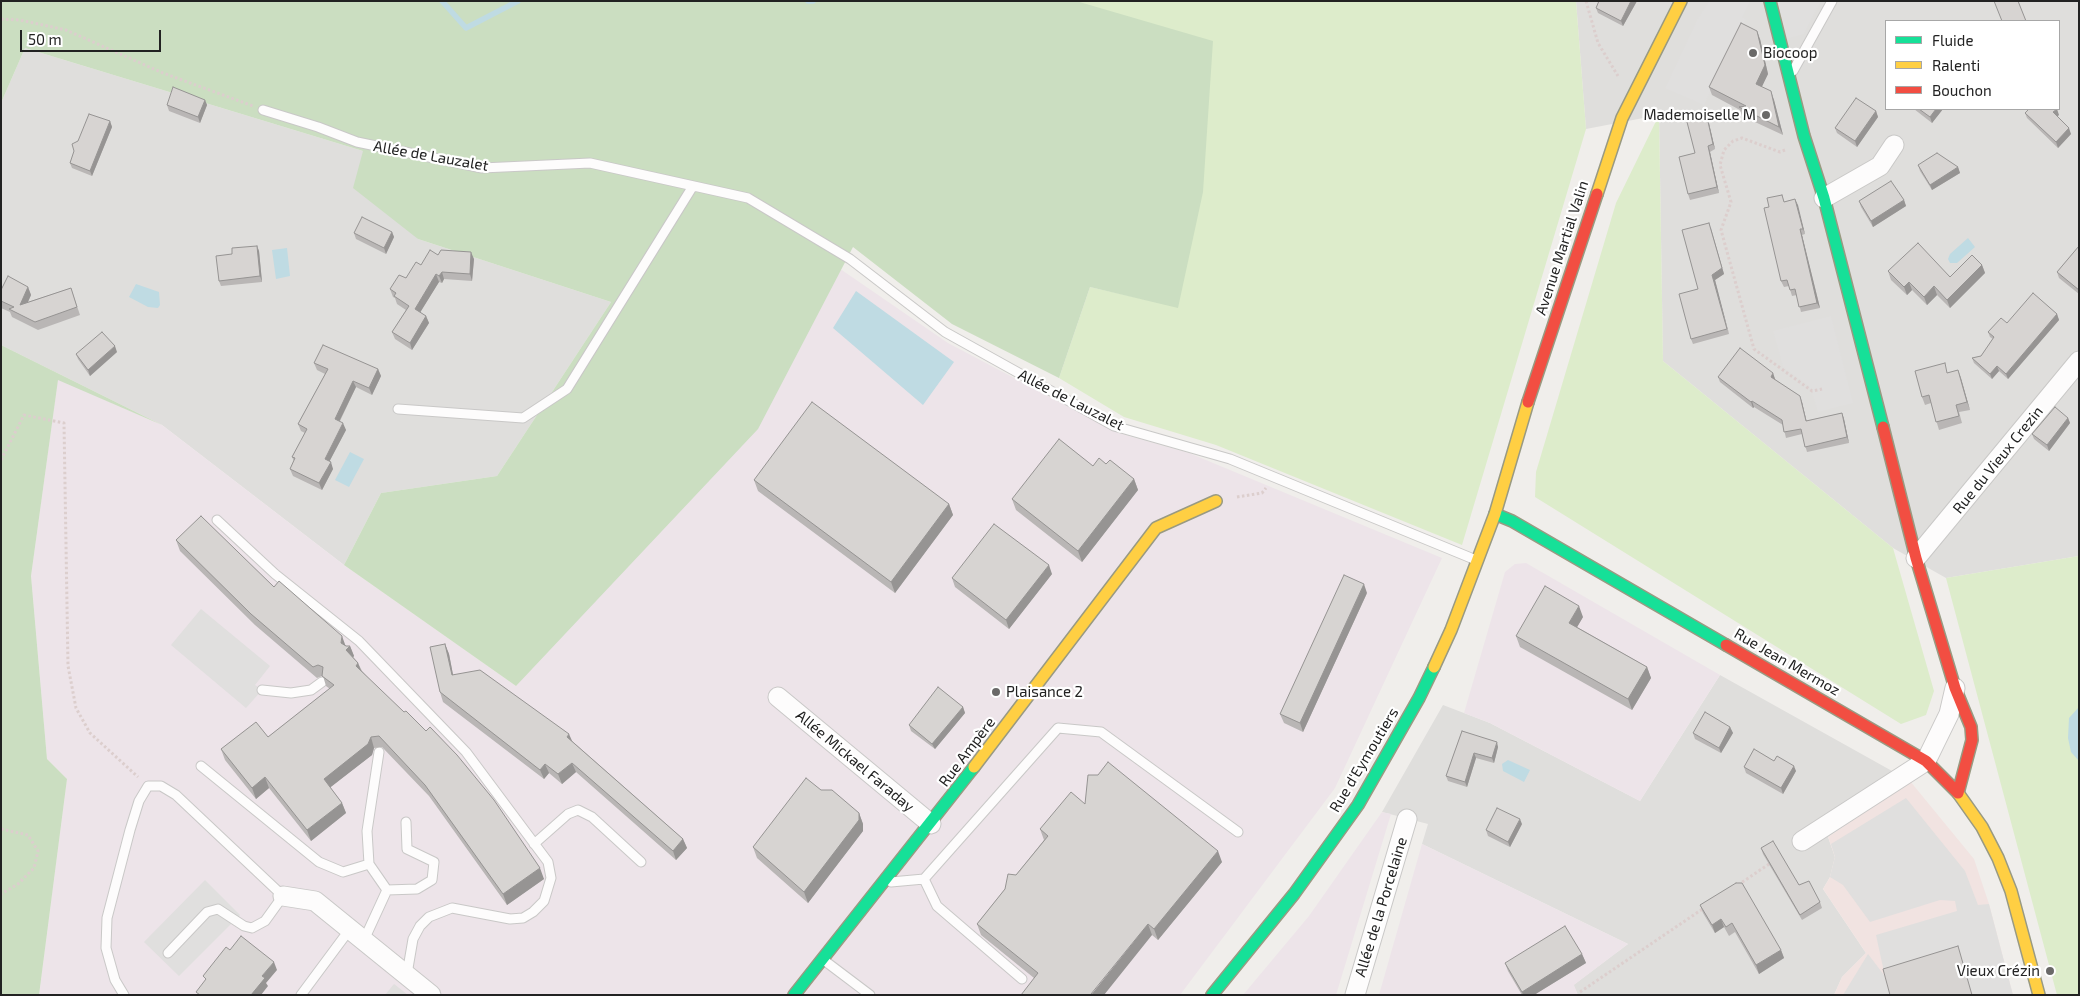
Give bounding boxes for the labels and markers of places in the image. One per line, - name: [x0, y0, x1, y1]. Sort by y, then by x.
- place label: Biocoop: [1763, 44, 1817, 62]
- marker: Biocoop: [1747, 47, 1759, 59]
- place label: Mademoiselle M: [1643, 106, 1756, 124]
- marker: Mademoiselle M: [1760, 109, 1772, 121]
- place label: Plaisance 2: [1006, 683, 1083, 701]
- marker: Plaisance 2: [990, 686, 1002, 698]
- place label: Vieux Crézin: [1957, 962, 2040, 980]
- marker: Vieux Crézin: [2044, 965, 2056, 977]

